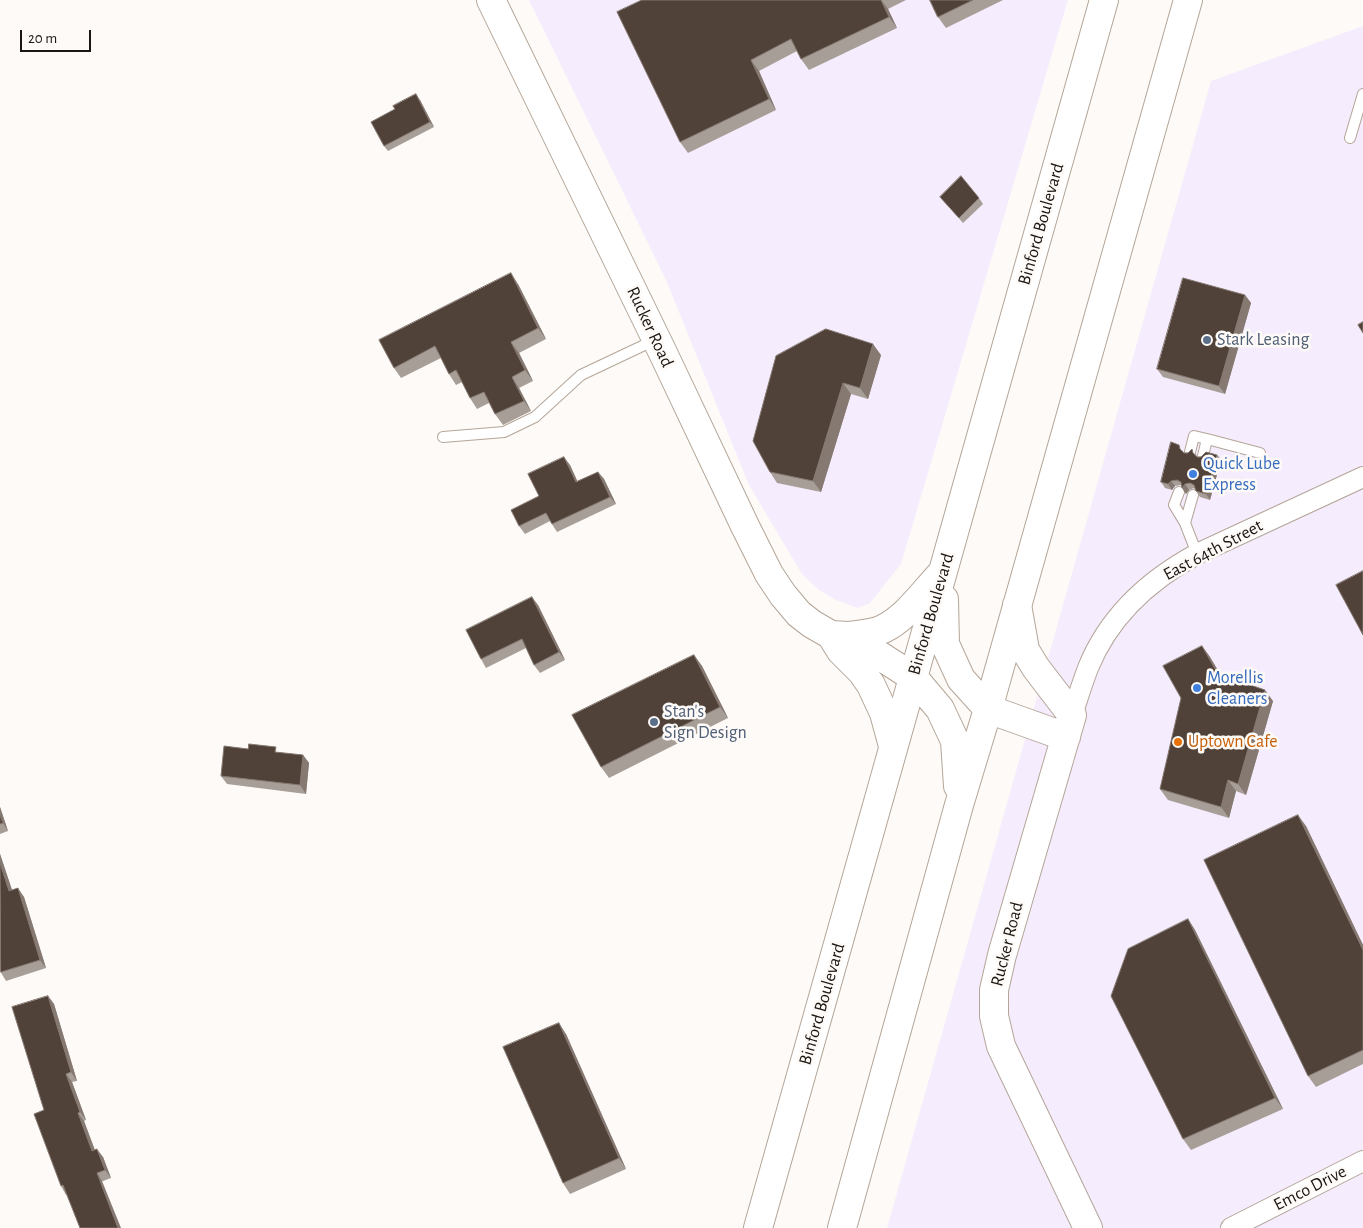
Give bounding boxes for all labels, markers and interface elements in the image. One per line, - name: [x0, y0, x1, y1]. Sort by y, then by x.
- scale bar: [22, 20, 94, 52]
- text: 20 m: [28, 31, 57, 46]
- street label: Binford Boulevard: [1013, 161, 1069, 287]
- street label: Rucker Road: [622, 283, 678, 371]
- place label: Stark Leasing: [1217, 329, 1309, 351]
- marker: Stark Leasing: [1201, 334, 1213, 346]
- place label: Quick Lube Express: [1203, 453, 1280, 496]
- marker: Quick Lube Express: [1187, 468, 1199, 480]
- street label: East 64th Street: [1160, 515, 1266, 585]
- street label: Binford Boulevard: [903, 551, 959, 677]
- place label: Morellis Cleaners: [1207, 667, 1267, 710]
- marker: Morellis Cleaners: [1191, 682, 1203, 694]
- place label: Stan's Sign Design: [664, 701, 747, 744]
- marker: Stan's Sign Design: [648, 716, 660, 728]
- place label: Uptown Cafe: [1188, 731, 1277, 753]
- marker: Uptown Cafe: [1172, 736, 1184, 748]
- street label: Rucker Road: [986, 899, 1028, 989]
- street label: Binford Boulevard: [794, 941, 850, 1067]
- street label: Emco Drive: [1270, 1160, 1350, 1216]

